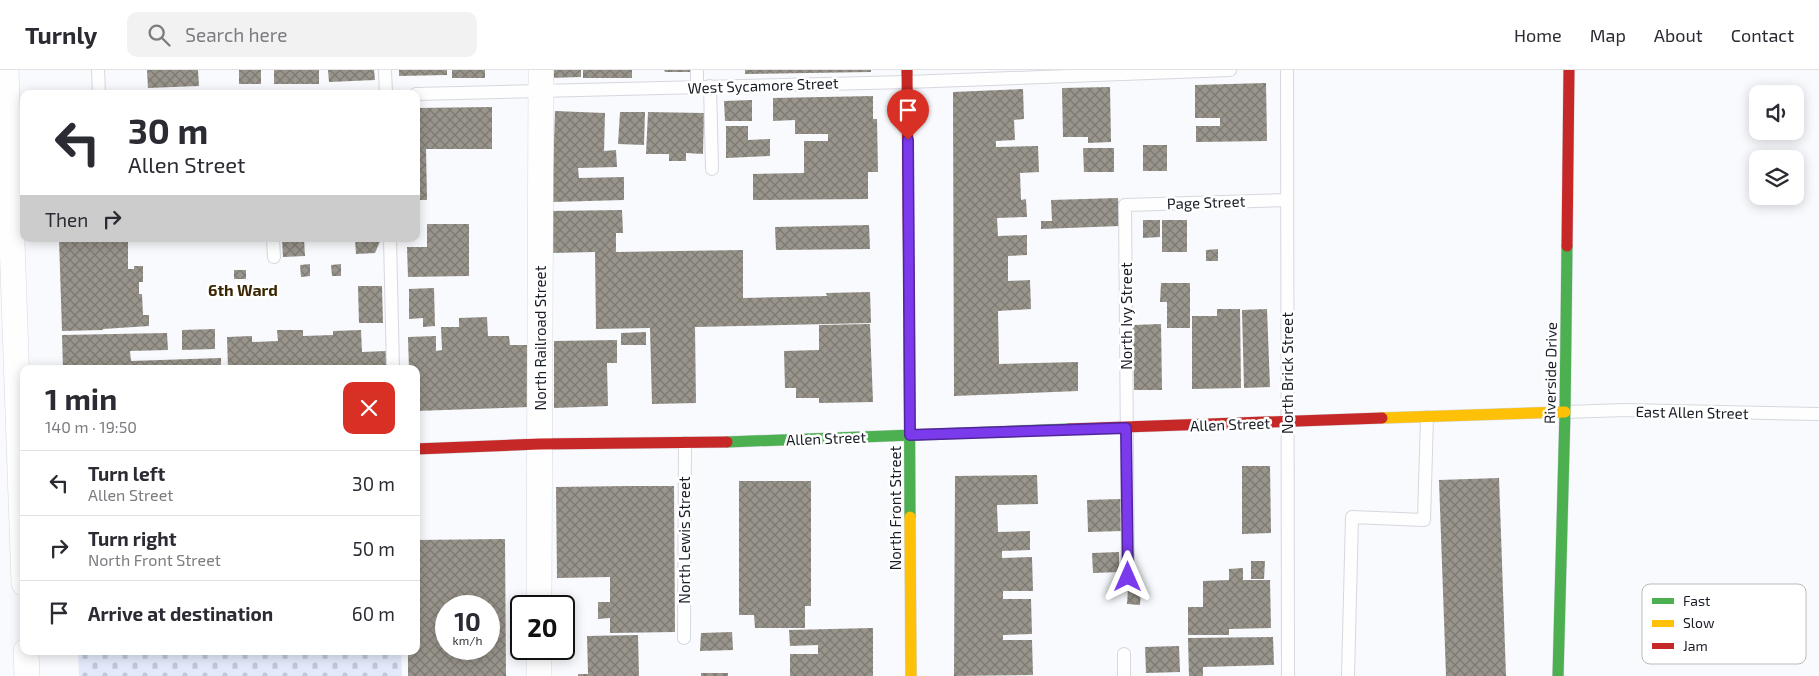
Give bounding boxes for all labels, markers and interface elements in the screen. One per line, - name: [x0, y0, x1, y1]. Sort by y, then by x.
- search box: [127, 12, 477, 57]
- text: Turnly: [25, 20, 97, 49]
- icon: search: [145, 21, 173, 49]
- text: Search here: [185, 23, 287, 46]
- text: Home: [1514, 24, 1562, 46]
- text: Map: [1590, 24, 1626, 46]
- text: About: [1654, 24, 1703, 46]
- text: Contact: [1731, 24, 1794, 46]
- street label: West Sycamore Street: [687, 73, 839, 97]
- map controls: [1749, 85, 1804, 205]
- button: sound: [1749, 85, 1804, 140]
- pin: [887, 89, 929, 140]
- icon: arrive: [894, 96, 922, 124]
- text: 30 m: [128, 109, 208, 151]
- icon: left: [45, 110, 110, 175]
- button: layers: [1749, 150, 1804, 205]
- text: Allen Street: [128, 151, 245, 177]
- street label: Page Street: [1166, 192, 1246, 212]
- icon: right: [98, 205, 126, 233]
- text: Then: [45, 208, 88, 231]
- street label: North Ivy Street: [1117, 262, 1135, 370]
- street label: North Railroad Street: [531, 265, 549, 410]
- district label: 6th Ward: [208, 280, 278, 299]
- street label: North Brick Street: [1278, 312, 1296, 434]
- street label: Riverside Drive: [1540, 322, 1560, 424]
- text: 1 min: [45, 380, 117, 416]
- button: close: [343, 382, 395, 434]
- street label: East Allen Street: [1635, 402, 1749, 422]
- street label: Allen Street: [1190, 414, 1271, 434]
- text: 140 m · 19:50: [45, 417, 137, 436]
- street label: Allen Street: [786, 428, 867, 448]
- street label: North Front Street: [886, 445, 904, 570]
- text: Turn left: [88, 462, 165, 485]
- icon: left: [45, 469, 73, 497]
- text: 30 m: [352, 472, 395, 495]
- street label: North Lewis Street: [675, 476, 693, 604]
- text: Allen Street: [88, 485, 173, 504]
- text: Turn right: [88, 527, 176, 550]
- icon: right: [45, 534, 73, 562]
- text: 50 m: [352, 537, 395, 560]
- text: North Front Street: [88, 550, 221, 569]
- position arrow: [1101, 550, 1153, 602]
- legend: [1642, 584, 1806, 664]
- text: Fast: [1683, 592, 1710, 609]
- speed limit sign: 20: [510, 595, 575, 660]
- icon: arrive: [45, 599, 73, 627]
- text: Arrive at destination: [88, 602, 273, 625]
- text: 60 m: [352, 602, 395, 625]
- text: 10: [454, 606, 481, 636]
- text: Slow: [1683, 614, 1715, 631]
- text: km/h: [453, 633, 482, 647]
- text: Jam: [1683, 637, 1708, 654]

